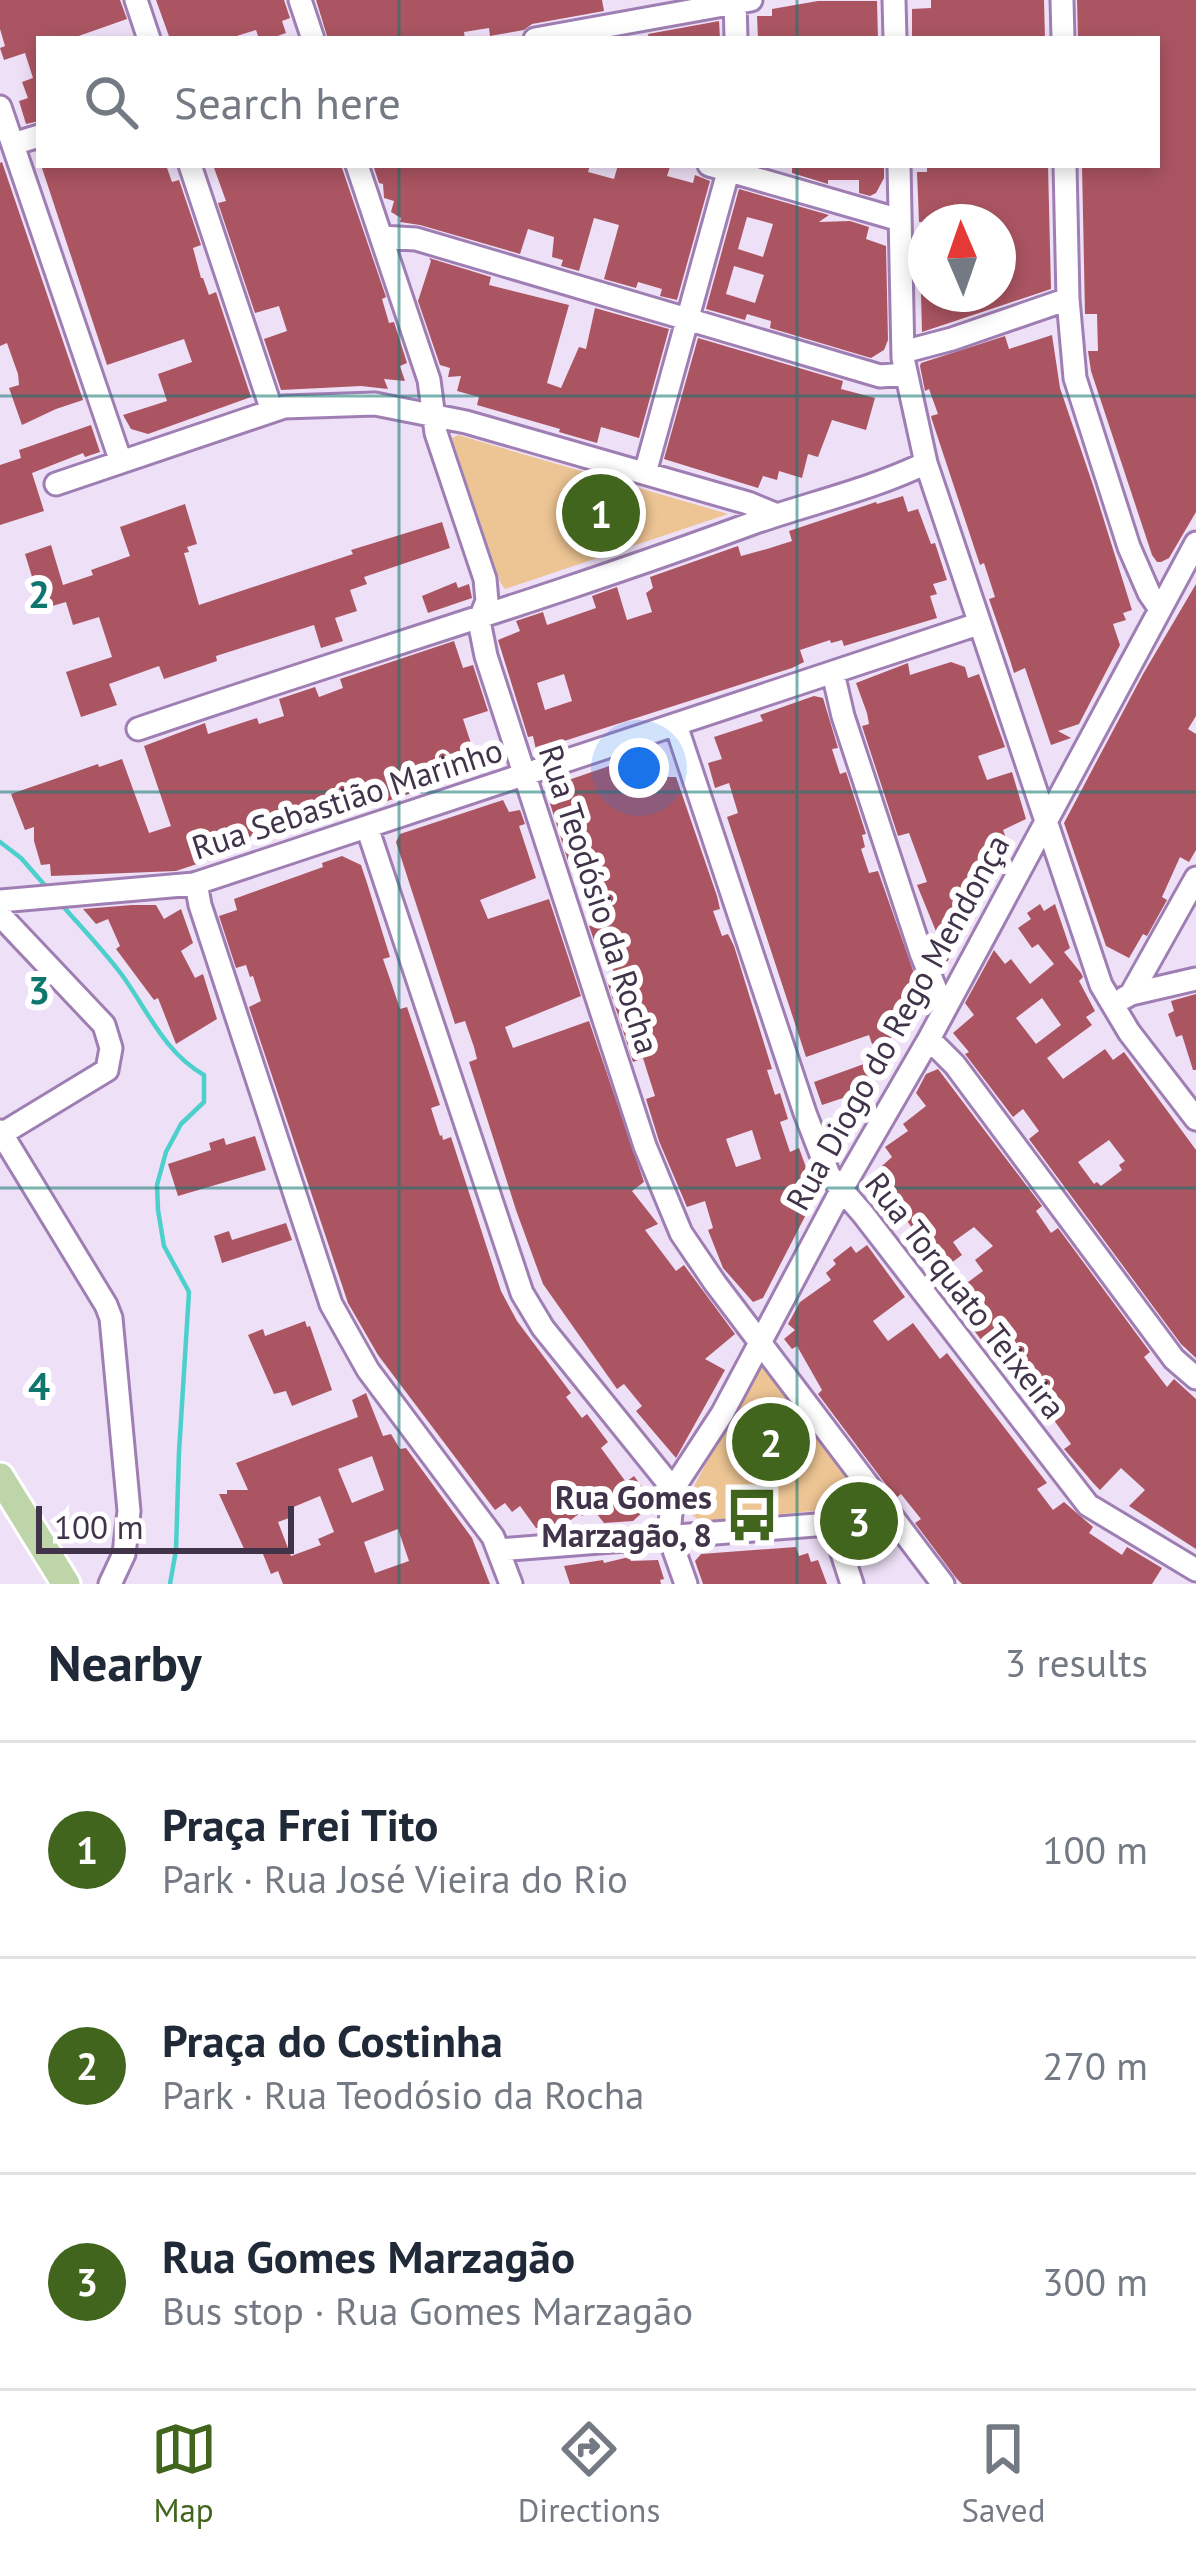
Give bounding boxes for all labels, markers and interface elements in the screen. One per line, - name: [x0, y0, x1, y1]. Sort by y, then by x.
- search box: [36, 36, 1160, 168]
- icon: search: [78, 69, 144, 135]
- text: Search here: [174, 73, 401, 131]
- north arrow: [908, 204, 1016, 312]
- pin: 1: [562, 468, 640, 558]
- text: 2: [28, 568, 50, 619]
- street label: Rua Sebastião Marinho: [186, 728, 508, 868]
- your location: [609, 738, 669, 798]
- street label: Rua Teodósio da Rocha: [530, 739, 670, 1059]
- street label: Rua Diogo do Rego Mendonça: [776, 827, 1018, 1217]
- text: 3: [28, 964, 50, 1015]
- street label: Rua Torquato Teixeira: [856, 1163, 1076, 1427]
- text: 4: [28, 1360, 50, 1411]
- pin: 2: [732, 1397, 810, 1487]
- place label: Rua Gomes Marzagão, 8: [542, 1475, 712, 1556]
- pin: 3: [820, 1476, 898, 1566]
- bus stop icon: Rua Gomes Marzagão, 8: [723, 1486, 781, 1544]
- scale bar: [36, 1500, 294, 1553]
- text: 100 m: [54, 1505, 144, 1548]
- text: Nearby: [48, 1629, 202, 1695]
- text: 3 results: [1005, 1637, 1148, 1688]
- text: Praça Frei Tito: [162, 1795, 438, 1853]
- text: 1: [76, 1824, 98, 1875]
- text: 100 m: [1042, 1824, 1148, 1875]
- text: Park · Rua José Vieira do Rio: [162, 1853, 628, 1904]
- text: Praça do Costinha: [162, 2011, 503, 2069]
- text: 2: [76, 2040, 98, 2091]
- text: 270 m: [1042, 2040, 1148, 2091]
- text: Park · Rua Teodósio da Rocha: [162, 2069, 644, 2120]
- text: Rua Gomes Marzagão: [162, 2227, 575, 2285]
- text: 3: [76, 2256, 98, 2307]
- text: 300 m: [1042, 2256, 1148, 2307]
- text: Bus stop · Rua Gomes Marzagão: [162, 2285, 693, 2336]
- tab: Map: [151, 2416, 217, 2531]
- tab: Directions: [518, 2416, 660, 2531]
- tab: Saved: [961, 2416, 1045, 2531]

